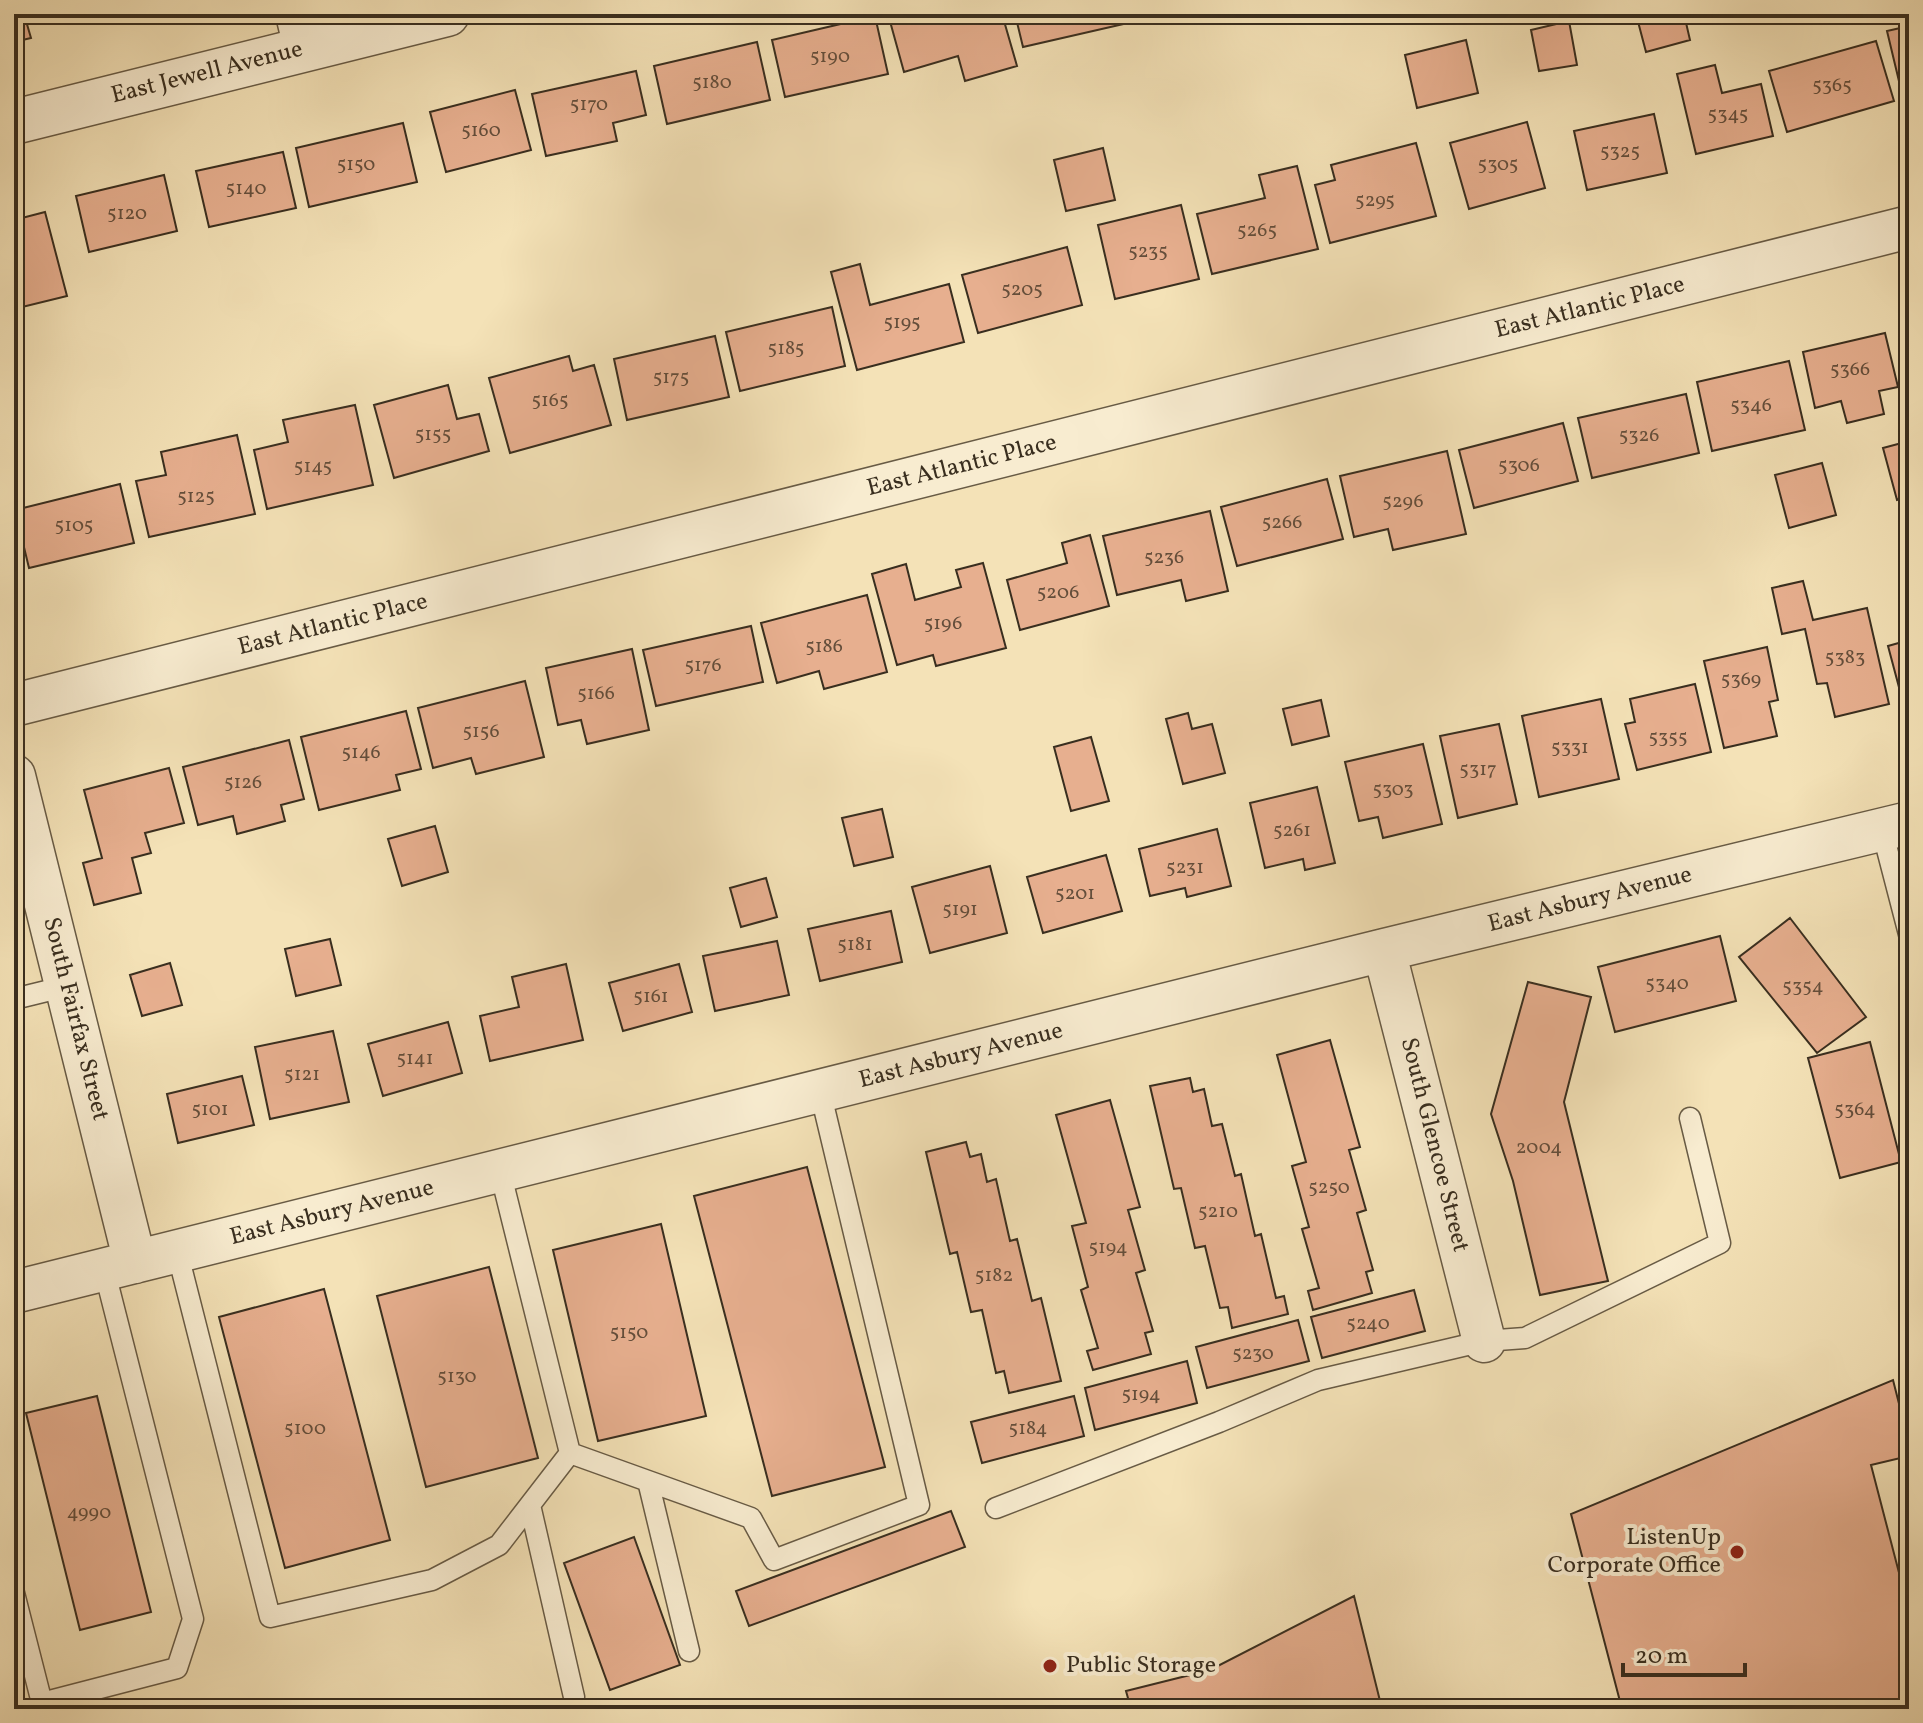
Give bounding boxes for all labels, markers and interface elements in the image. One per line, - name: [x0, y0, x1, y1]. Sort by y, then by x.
- street label: East Jewell Avenue: [108, 33, 306, 113]
- house number: 5190: [810, 43, 850, 71]
- house number: 5180: [692, 69, 732, 97]
- house number: 5365: [1812, 72, 1852, 100]
- house number: 5170: [570, 91, 608, 119]
- house number: 5345: [1708, 101, 1748, 129]
- house number: 5160: [461, 117, 501, 145]
- house number: 5325: [1600, 138, 1640, 166]
- house number: 5150: [337, 151, 375, 179]
- house number: 5305: [1478, 151, 1518, 179]
- house number: 5140: [226, 175, 266, 203]
- house number: 5295: [1355, 187, 1395, 215]
- house number: 5120: [107, 200, 147, 228]
- house number: 5265: [1237, 217, 1277, 245]
- house number: 5235: [1128, 238, 1168, 266]
- street label: East Atlantic Place: [1491, 268, 1689, 348]
- house number: 5205: [1001, 276, 1043, 304]
- house number: 5195: [883, 309, 921, 337]
- house number: 5185: [768, 335, 804, 363]
- house number: 5366: [1830, 356, 1870, 384]
- house number: 5175: [653, 364, 689, 392]
- house number: 5165: [531, 387, 569, 415]
- house number: 5346: [1730, 392, 1772, 420]
- house number: 5155: [415, 421, 451, 449]
- house number: 5326: [1619, 422, 1659, 450]
- street label: East Atlantic Place: [863, 426, 1061, 506]
- house number: 5306: [1498, 452, 1540, 480]
- house number: 5145: [294, 453, 332, 481]
- house number: 5125: [177, 483, 215, 511]
- house number: 5296: [1382, 488, 1424, 516]
- house number: 5266: [1262, 509, 1302, 537]
- house number: 5105: [55, 512, 93, 540]
- house number: 5236: [1144, 544, 1184, 572]
- house number: 5206: [1037, 579, 1079, 607]
- street label: East Atlantic Place: [234, 585, 432, 665]
- house number: 5196: [924, 610, 962, 638]
- house number: 5186: [805, 633, 843, 661]
- house number: 5383: [1825, 644, 1865, 672]
- house number: 5176: [684, 652, 722, 680]
- house number: 5369: [1721, 666, 1761, 694]
- house number: 5166: [577, 680, 615, 708]
- house number: 5156: [462, 718, 500, 746]
- house number: 5355: [1648, 724, 1688, 752]
- house number: 5331: [1551, 734, 1589, 762]
- house number: 5146: [341, 739, 381, 767]
- house number: 5317: [1459, 756, 1497, 784]
- house number: 5126: [224, 769, 262, 797]
- house number: 5303: [1372, 776, 1414, 804]
- house number: 5261: [1273, 817, 1311, 845]
- house number: 5231: [1166, 854, 1204, 882]
- street label: East Asbury Avenue: [1484, 858, 1696, 942]
- house number: 5201: [1055, 880, 1095, 908]
- house number: 5191: [942, 896, 978, 924]
- street label: South Fairfax Street: [33, 914, 117, 1124]
- house number: 5181: [837, 931, 873, 959]
- house number: 5340: [1645, 970, 1689, 998]
- house number: 5354: [1782, 973, 1824, 1001]
- house number: 5161: [633, 983, 669, 1011]
- street label: East Asbury Avenue: [855, 1014, 1067, 1098]
- street label: South Glencoe Street: [1391, 1034, 1477, 1256]
- house number: 5141: [396, 1045, 434, 1073]
- house number: 5121: [284, 1061, 320, 1089]
- house number: 5101: [191, 1096, 229, 1124]
- house number: 5364: [1834, 1096, 1876, 1124]
- house number: 2004: [1516, 1134, 1562, 1162]
- street label: East Asbury Avenue: [226, 1171, 438, 1255]
- house number: 5250: [1308, 1174, 1350, 1202]
- house number: 5210: [1198, 1198, 1238, 1226]
- house number: 5194: [1088, 1234, 1128, 1262]
- house number: 5182: [975, 1262, 1013, 1290]
- house number: 5240: [1346, 1310, 1390, 1338]
- house number: 5150: [610, 1319, 648, 1347]
- house number: 5230: [1232, 1340, 1274, 1368]
- house number: 5130: [437, 1363, 477, 1391]
- house number: 5194: [1121, 1381, 1161, 1409]
- house number: 5100: [284, 1415, 326, 1443]
- house number: 5184: [1009, 1415, 1047, 1443]
- house number: 4990: [67, 1499, 111, 1527]
- place label: ListenUp Corporate Office: [1548, 1521, 1721, 1583]
- marker: ListenUp Corporate Office: [1728, 1543, 1746, 1561]
- scale bar: [1623, 1627, 1745, 1677]
- text: 20 m: [1635, 1640, 1688, 1674]
- place label: Public Storage: [1066, 1649, 1216, 1683]
- marker: Public Storage: [1041, 1657, 1059, 1675]

